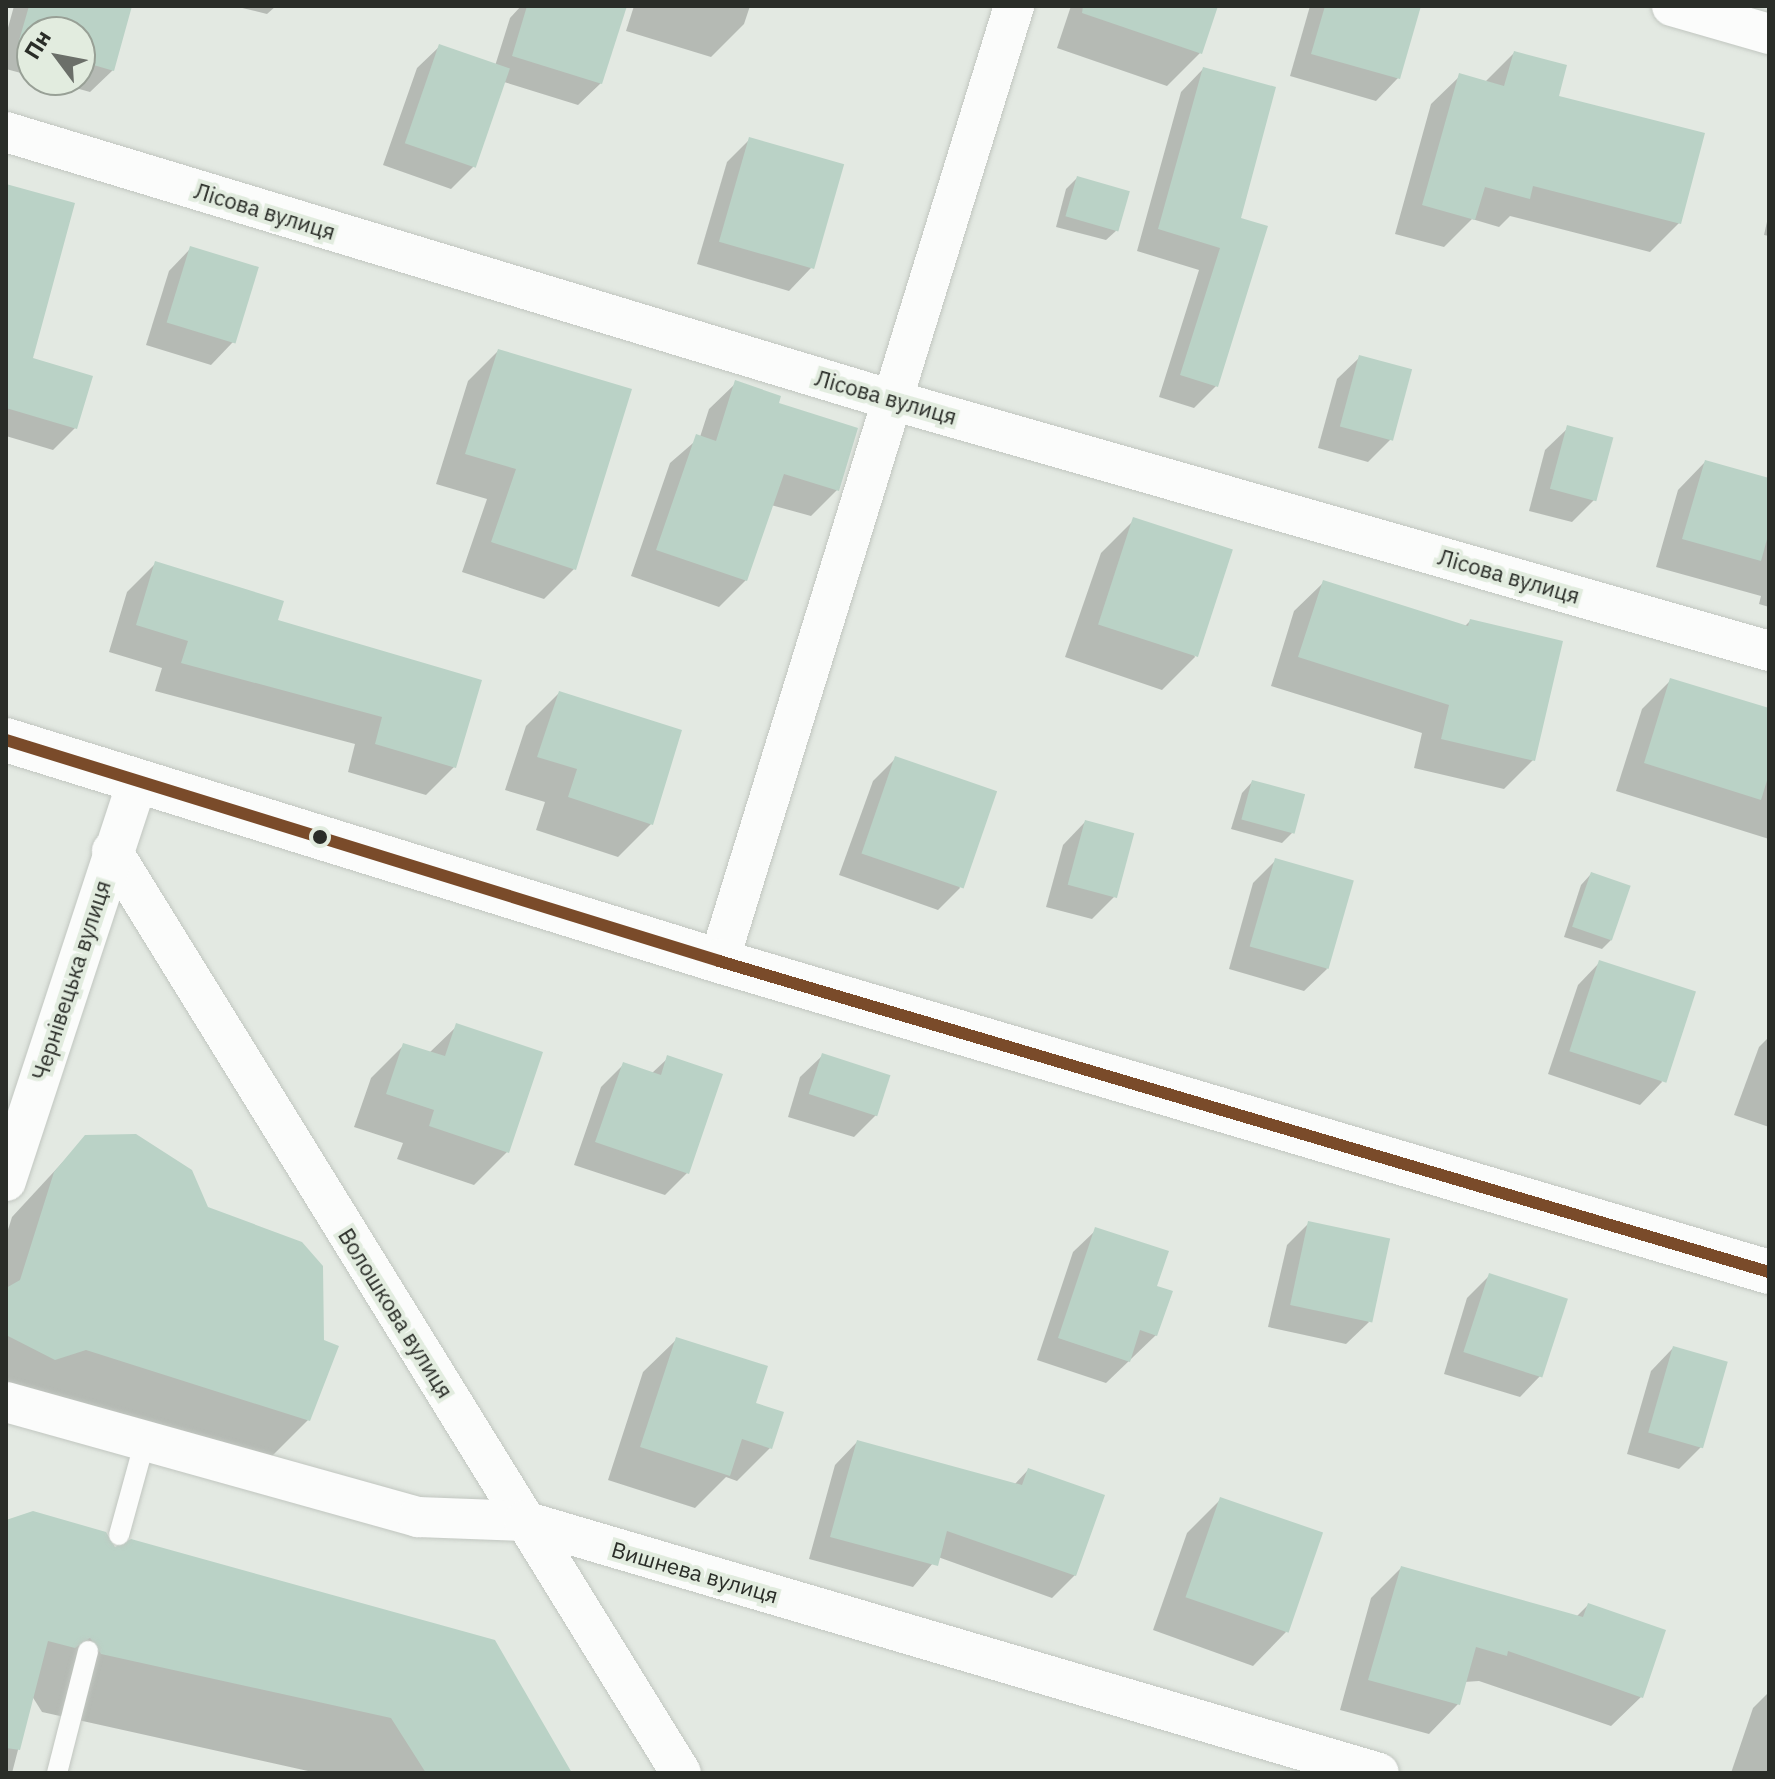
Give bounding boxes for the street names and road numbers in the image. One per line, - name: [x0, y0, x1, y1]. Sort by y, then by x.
- street label: Лісова вулиця: [191, 177, 339, 245]
- street label: Лісова вулиця: [812, 364, 960, 430]
- street label: Лісова вулиця: [1435, 543, 1583, 609]
- street label: Чернівецька вулиця: [26, 877, 116, 1083]
- street label: Волошкова вулиця: [333, 1223, 459, 1403]
- street label: Вишнева вулиця: [609, 1536, 781, 1608]

